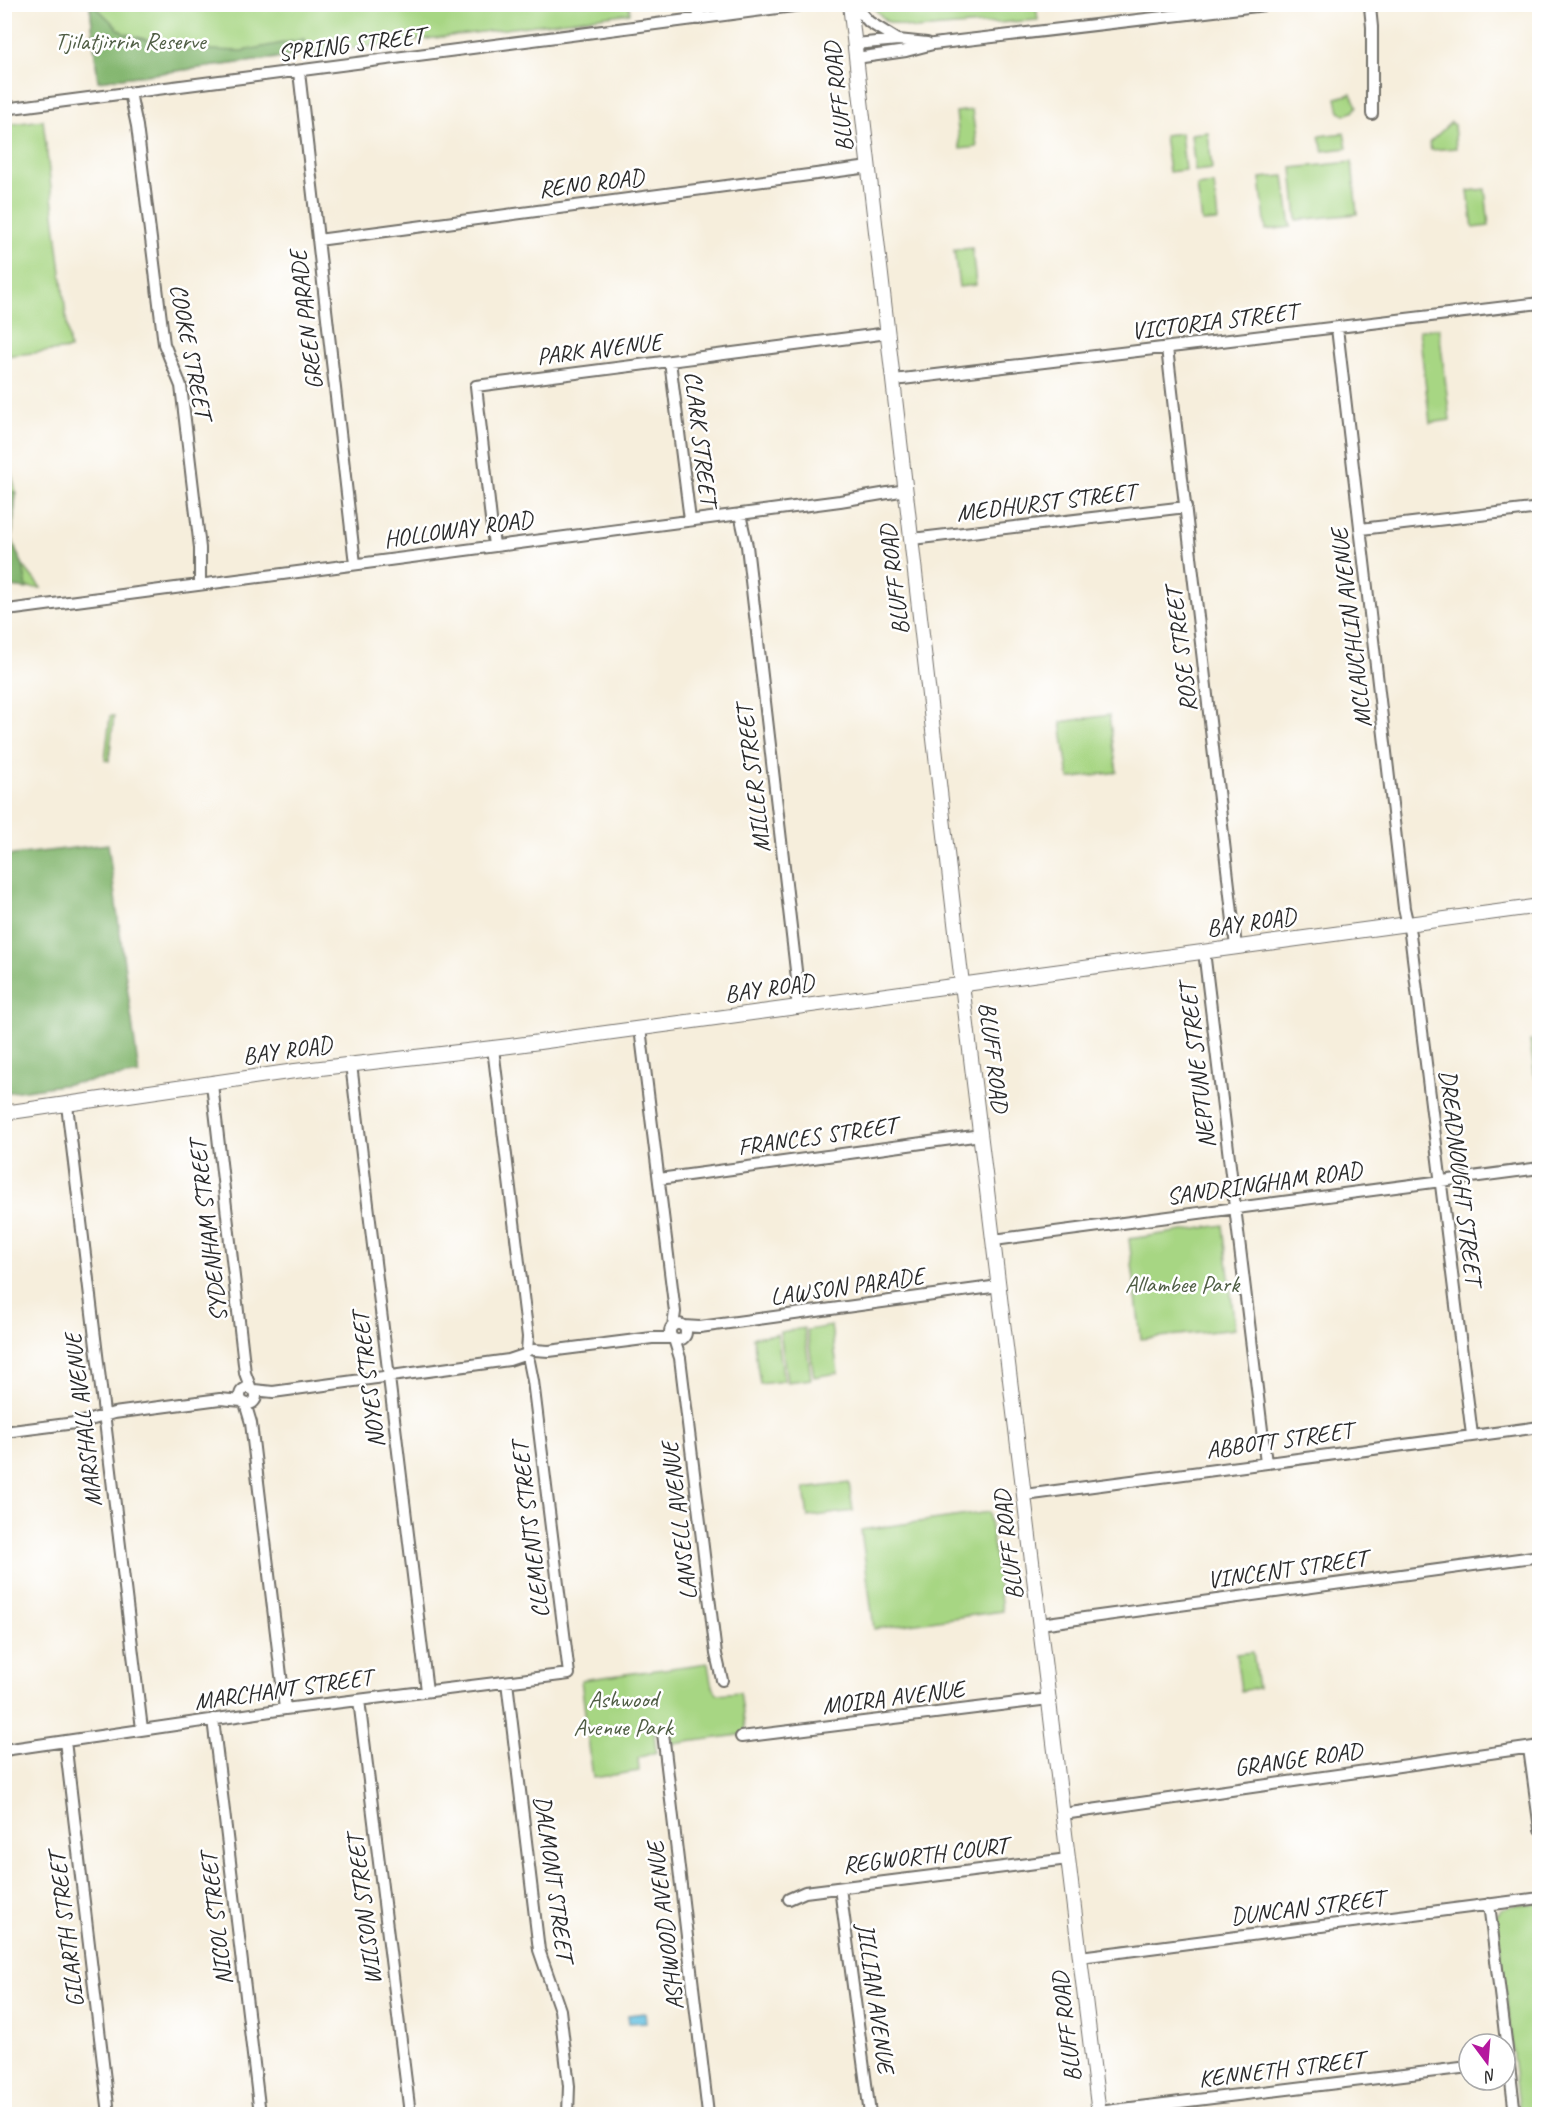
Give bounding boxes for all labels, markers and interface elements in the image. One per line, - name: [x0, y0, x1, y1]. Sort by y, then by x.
- street label: SPRING STREET: [276, 19, 432, 68]
- park label: Tjilatjirrin Reserve: [54, 26, 208, 56]
- street label: BLUFF ROAD: [816, 38, 860, 154]
- street label: RENO ROAD: [537, 161, 647, 204]
- street label: GREEN PARADE: [282, 246, 329, 391]
- street label: COOKE STREET: [163, 281, 220, 426]
- street label: VICTORIA STREET: [1129, 295, 1304, 346]
- street label: PARK AVENUE: [535, 326, 666, 372]
- street label: CLARK STREET: [678, 370, 725, 512]
- street label: MEDHURST STREET: [955, 476, 1142, 528]
- street label: HOLLOWAY ROAD: [382, 503, 536, 554]
- street label: BLUFF ROAD: [872, 521, 916, 637]
- street label: MCLAUCHLIN AVENUE: [1324, 524, 1378, 729]
- street label: ROSE STREET: [1158, 580, 1203, 714]
- street label: MILLER STREET: [728, 698, 777, 854]
- street label: BAY ROAD: [1205, 901, 1300, 943]
- street label: BAY ROAD: [723, 967, 818, 1009]
- street label: NEPTUNE STREET: [1171, 976, 1222, 1150]
- street label: BLUFF ROAD: [972, 1000, 1016, 1116]
- street label: BAY ROAD: [241, 1029, 336, 1071]
- street label: DREADNOUGHT STREET: [1433, 1068, 1490, 1292]
- street label: FRANCES STREET: [736, 1109, 904, 1162]
- street label: SYDENHAM STREET: [181, 1133, 234, 1324]
- street label: SANDRINGHAM ROAD: [1165, 1154, 1366, 1212]
- street label: LAWSON PARADE: [768, 1260, 929, 1312]
- park label: Allambee Park: [1125, 1269, 1241, 1299]
- street label: NOYES STREET: [344, 1305, 391, 1450]
- street label: MARSHALL AVENUE: [57, 1329, 109, 1508]
- street label: ABBOTT STREET: [1204, 1414, 1360, 1465]
- street label: CLEMENTS STREET: [504, 1435, 556, 1620]
- street label: LANSELL AVENUE: [654, 1437, 704, 1602]
- street label: BLUFF ROAD: [986, 1486, 1030, 1602]
- street label: VINCENT STREET: [1205, 1542, 1375, 1595]
- street label: MARCHANT STREET: [192, 1661, 379, 1716]
- street label: MOIRA AVENUE: [820, 1673, 969, 1721]
- park label: Ashwood Avenue Park: [573, 1684, 675, 1742]
- street label: GRANGE ROAD: [1232, 1735, 1366, 1783]
- street label: DALMONT STREET: [528, 1794, 581, 1968]
- street label: WILSON STREET: [339, 1827, 388, 1987]
- street label: REGWORTH COURT: [841, 1829, 1015, 1880]
- street label: ASHWOOD AVENUE: [639, 1837, 690, 2012]
- street label: GILARTH STREET: [41, 1845, 90, 2009]
- street label: NICOL STREET: [192, 1846, 239, 1987]
- street label: DUNCAN STREET: [1229, 1882, 1391, 1931]
- street label: JILLIAN AVENUE: [851, 1920, 902, 2078]
- street label: BLUFF ROAD: [1044, 1968, 1088, 2084]
- north arrow: [1457, 2032, 1517, 2092]
- street label: KENNETH STREET: [1197, 2043, 1371, 2094]
- text: N: [1480, 2064, 1498, 2087]

